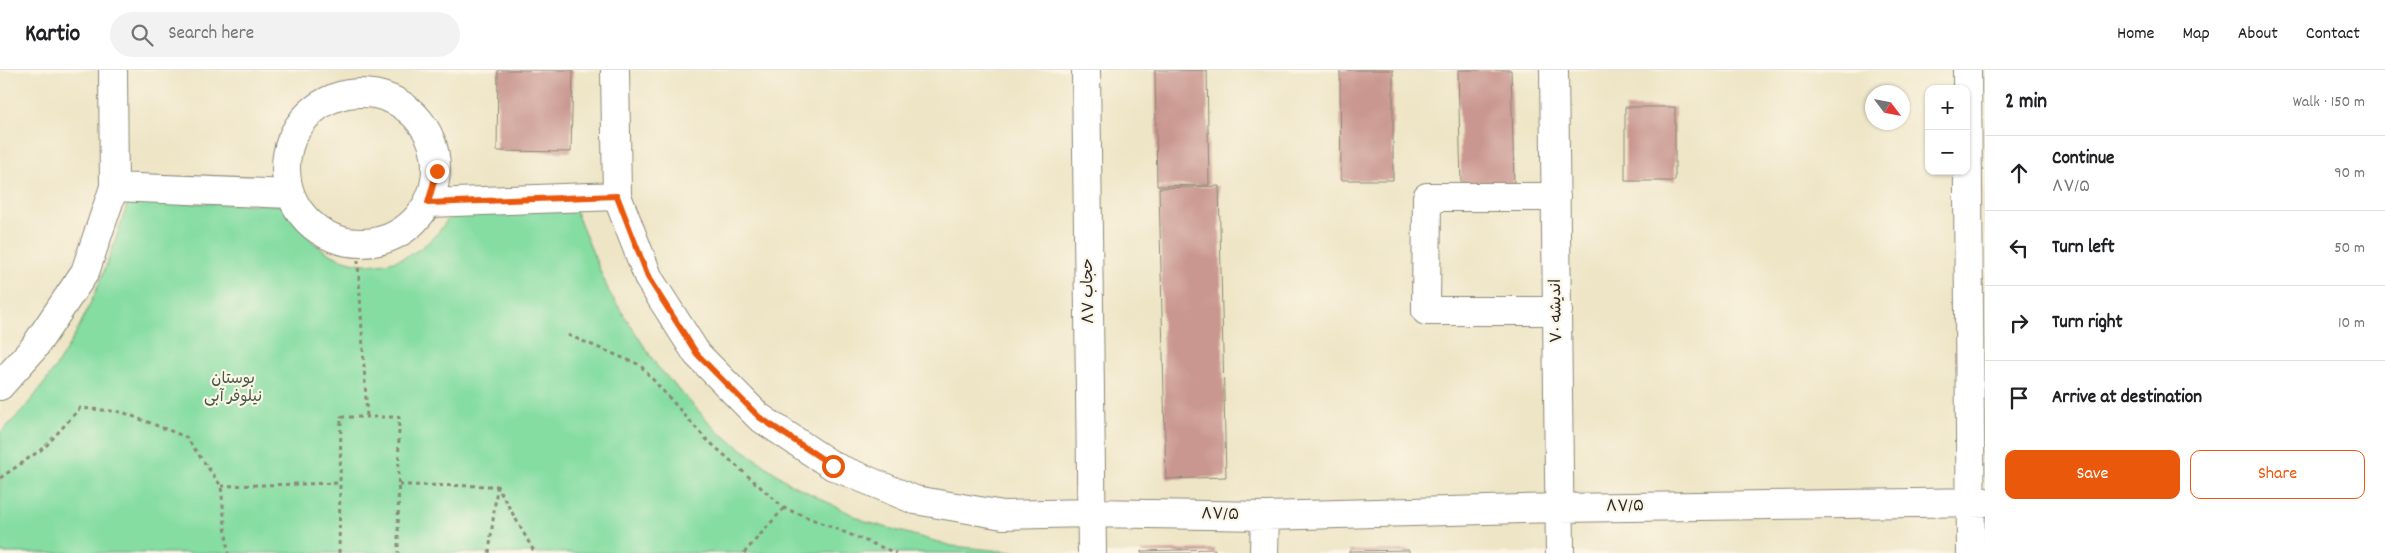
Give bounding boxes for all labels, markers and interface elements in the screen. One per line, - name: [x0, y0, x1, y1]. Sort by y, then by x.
- search box: [110, 12, 460, 57]
- text: Kartio: [25, 18, 80, 52]
- icon: search: [128, 21, 156, 49]
- text: Search here: [168, 21, 254, 48]
- text: Home: [2117, 22, 2154, 47]
- text: Map: [2182, 22, 2210, 47]
- text: About: [2238, 22, 2278, 47]
- text: Contact: [2306, 22, 2360, 47]
- north arrow: [1865, 85, 1910, 130]
- map controls: [1925, 85, 1970, 175]
- button: +: [1925, 85, 1970, 130]
- text: 2 min: [2005, 88, 2047, 118]
- text: Walk · 150 m: [2293, 91, 2365, 114]
- button: −: [1925, 130, 1970, 175]
- text: Continue: [2052, 146, 2114, 173]
- icon: ahead: [2005, 159, 2033, 187]
- route end: [426, 160, 449, 183]
- text: 90 m: [2334, 162, 2365, 185]
- text: ۸۷/۵: [2052, 176, 2090, 199]
- icon: left: [2005, 234, 2033, 262]
- text: Turn left: [2052, 235, 2115, 262]
- text: 50 m: [2334, 237, 2365, 260]
- street label: حجاب ۸۷: [1077, 258, 1101, 324]
- street label: اندیشه ۷۰: [1545, 279, 1569, 343]
- icon: right: [2005, 309, 2033, 337]
- text: Turn right: [2052, 310, 2123, 337]
- text: 10 m: [2338, 312, 2365, 335]
- park label: بوستان نیلوفر آبی: [204, 368, 262, 409]
- icon: arrive: [2005, 384, 2033, 412]
- text: Arrive at destination: [2052, 385, 2202, 412]
- button: Save: [2005, 450, 2180, 499]
- button: Share: [2190, 450, 2365, 499]
- route start: [822, 455, 845, 478]
- street label: ۸۷/۵: [1606, 495, 1644, 519]
- street label: ۸۷/۵: [1201, 503, 1239, 527]

